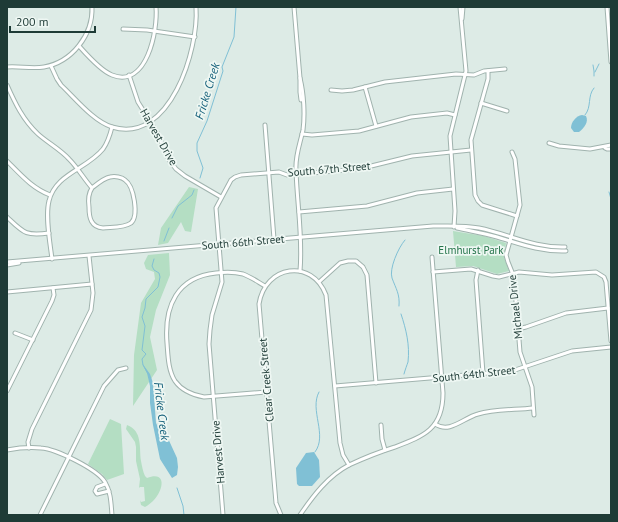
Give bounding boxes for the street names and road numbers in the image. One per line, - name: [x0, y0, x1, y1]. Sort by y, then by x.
- street label: Harvest Drive: [137, 106, 181, 168]
- street label: South 67th Street: [287, 158, 371, 180]
- street label: South 66th Street: [201, 231, 285, 253]
- street label: Michael Drive: [505, 274, 525, 340]
- street label: Clear Creek Street: [255, 337, 277, 422]
- street label: South 64th Street: [432, 363, 516, 385]
- street label: Harvest Drive: [208, 419, 228, 484]

